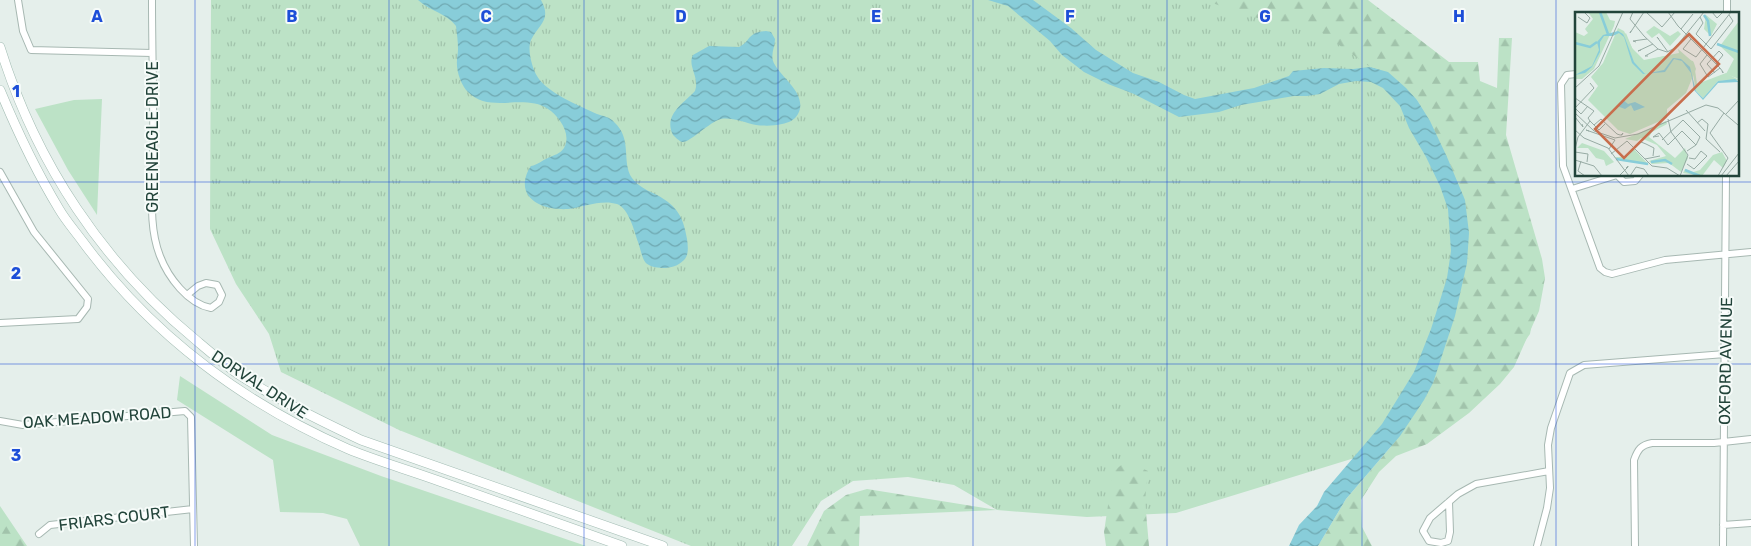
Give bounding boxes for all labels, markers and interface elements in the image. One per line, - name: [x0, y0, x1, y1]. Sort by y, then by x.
- text: A: [91, 7, 103, 26]
- text: B: [286, 7, 298, 26]
- text: C: [480, 7, 492, 26]
- text: D: [675, 7, 687, 26]
- text: E: [871, 7, 881, 26]
- text: F: [1065, 7, 1075, 26]
- text: G: [1259, 7, 1271, 26]
- text: H: [1453, 7, 1465, 26]
- inset map: [1575, 12, 1738, 176]
- street label: GREENEAGLE DRIVE: [143, 61, 162, 213]
- text: 1: [12, 82, 20, 101]
- text: 2: [11, 264, 21, 283]
- street label: OXFORD AVENUE: [1715, 297, 1736, 425]
- street label: DORVAL DRIVE: [208, 346, 311, 423]
- street label: OAK MEADOW ROAD: [22, 403, 172, 432]
- text: 3: [11, 446, 21, 465]
- street label: FRIARS COURT: [58, 502, 171, 535]

